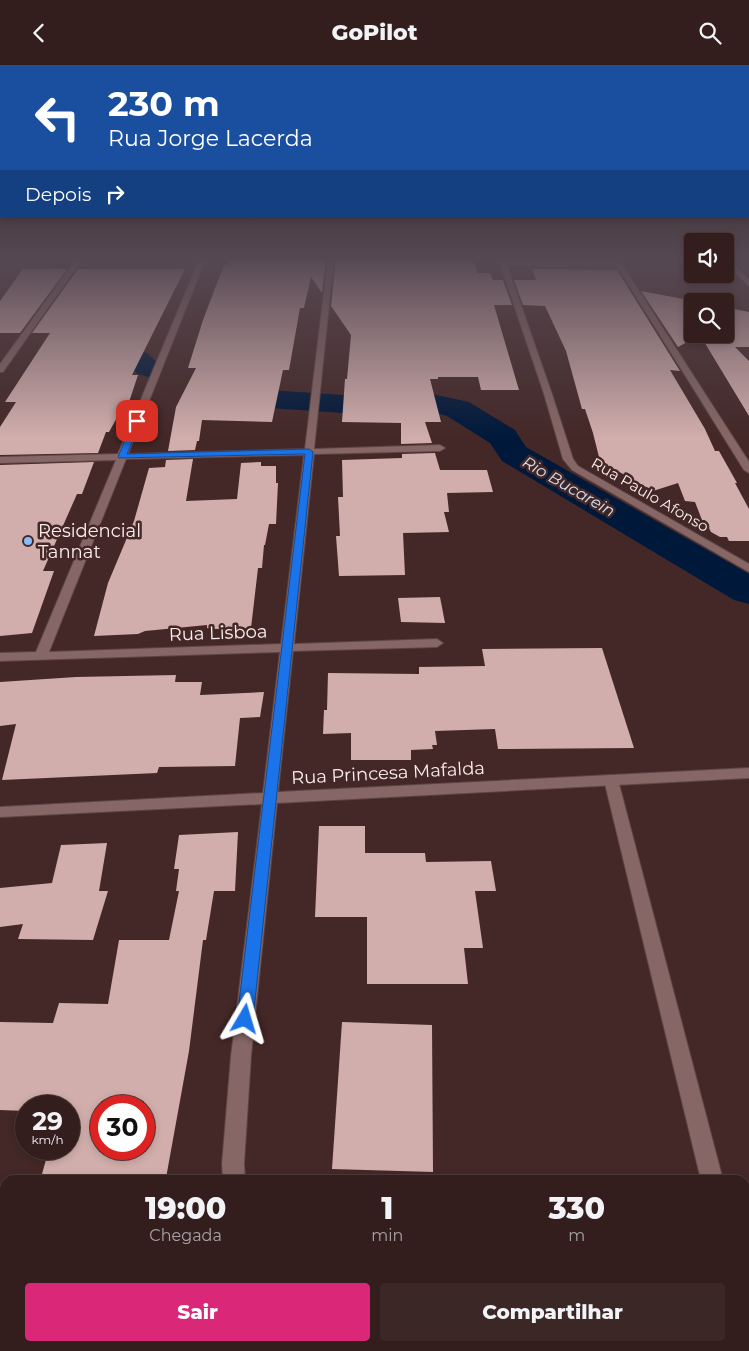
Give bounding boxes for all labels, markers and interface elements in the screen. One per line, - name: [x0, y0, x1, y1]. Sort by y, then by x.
- icon: back: [25, 19, 53, 47]
- text: GoPilot: [331, 19, 418, 46]
- icon: search: [696, 19, 724, 47]
- text: 230 m: [108, 82, 220, 125]
- icon: left: [25, 85, 90, 150]
- text: Rua Jorge Lacerda: [108, 125, 313, 152]
- icon: right: [101, 180, 129, 208]
- text: Depois: [25, 183, 91, 206]
- map controls: [684, 233, 734, 343]
- button: sound: [684, 233, 734, 283]
- button: search: [684, 293, 734, 343]
- pin: [116, 400, 158, 442]
- icon: arrive: [123, 407, 151, 435]
- water label: Rio Bucarein: [519, 452, 618, 521]
- street label: Rua Paulo Afonso: [588, 453, 712, 536]
- place label: Residencial Tannat: [38, 520, 141, 563]
- marker: Residencial Tannat: [22, 535, 34, 547]
- street label: Rua Lisboa: [168, 620, 268, 646]
- street label: Rua Princesa Mafalda: [291, 757, 485, 789]
- position arrow: [218, 992, 270, 1044]
- speed limit sign: 30: [90, 1095, 155, 1160]
- text: 29: [32, 1106, 63, 1136]
- text: km/h: [31, 1132, 64, 1147]
- text: 19:00: [145, 1190, 226, 1227]
- text: 1: [381, 1190, 393, 1227]
- text: 330: [548, 1190, 605, 1227]
- text: Chegada: [149, 1226, 222, 1245]
- text: min: [371, 1226, 403, 1245]
- text: m: [568, 1226, 585, 1245]
- button: Sair: [25, 1283, 370, 1341]
- button: Compartilhar: [380, 1283, 725, 1341]

